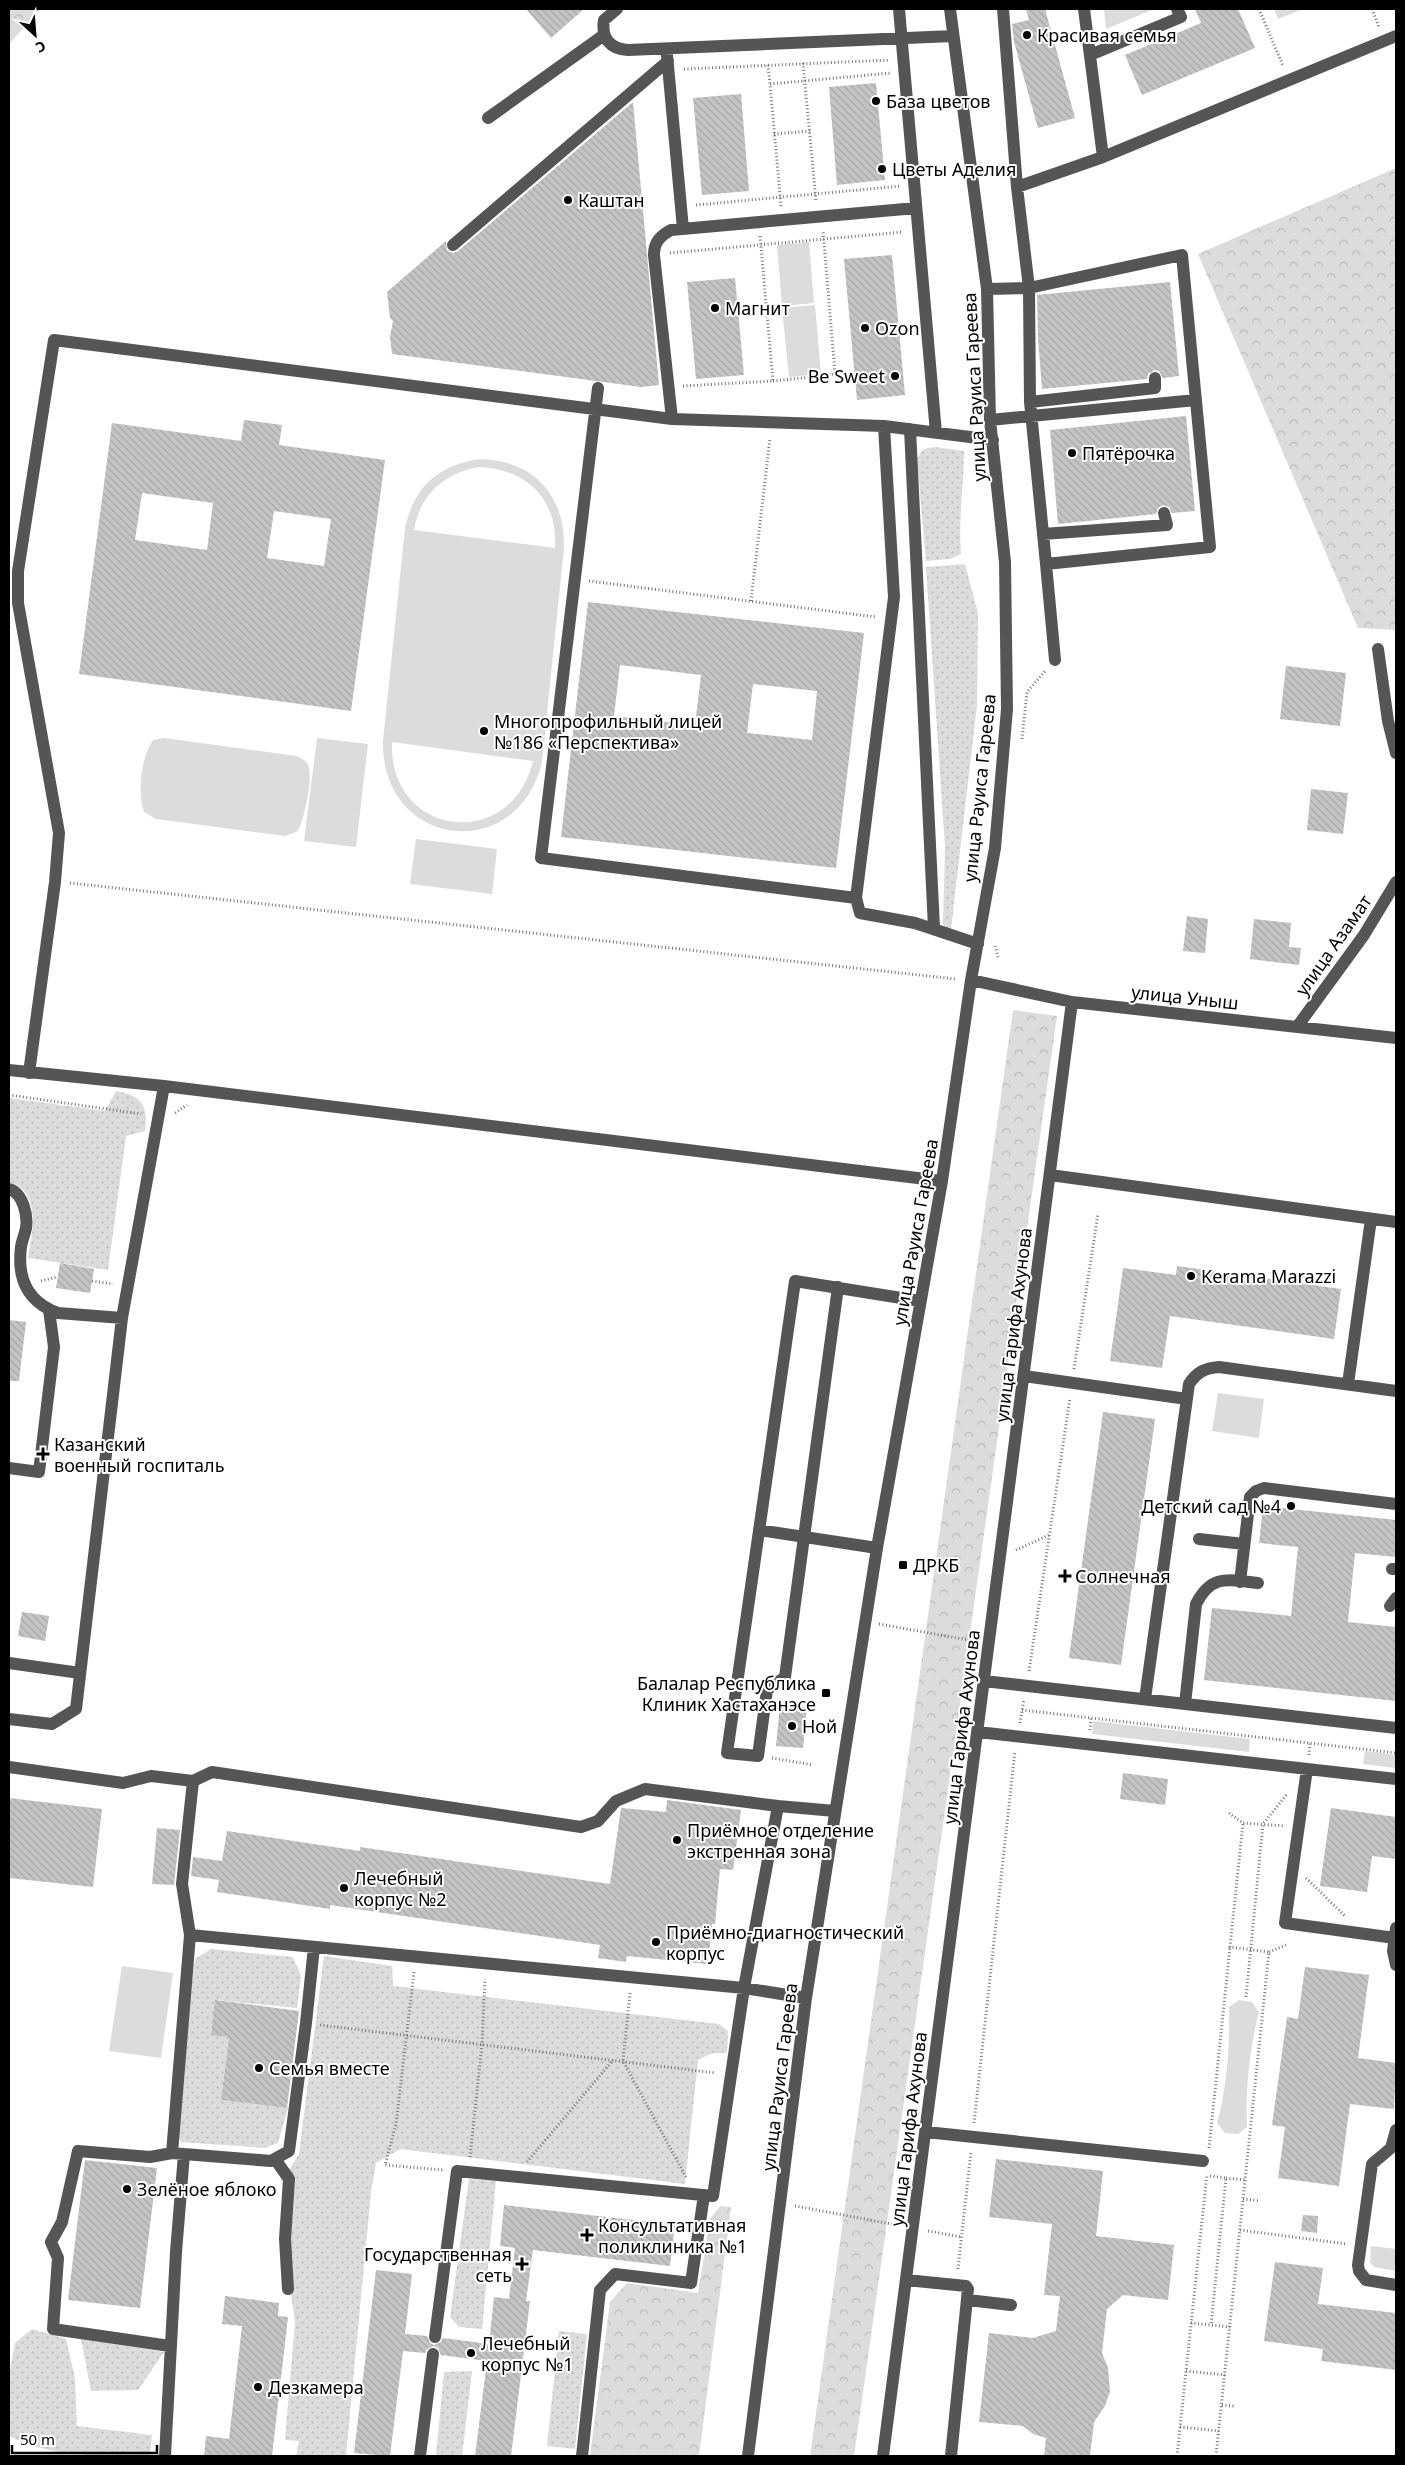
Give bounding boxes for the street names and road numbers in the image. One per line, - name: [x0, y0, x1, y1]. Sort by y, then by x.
- street label: улица Рауиса Гареева: [957, 292, 991, 482]
- street label: улица Рауиса Гареева: [957, 693, 1001, 883]
- street label: улица Азамат: [1289, 889, 1377, 1000]
- street label: улица Уныш: [1130, 979, 1240, 1015]
- street label: улица Рауиса Гареева: [887, 1137, 943, 1327]
- street label: улица Гарифа Ахунова: [989, 1226, 1037, 1424]
- street label: улица Гарифа Ахунова: [937, 1628, 985, 1826]
- street label: улица Рауиса Гареева: [756, 1982, 802, 2172]
- street label: улица Гарифа Ахунова: [884, 2030, 932, 2228]

